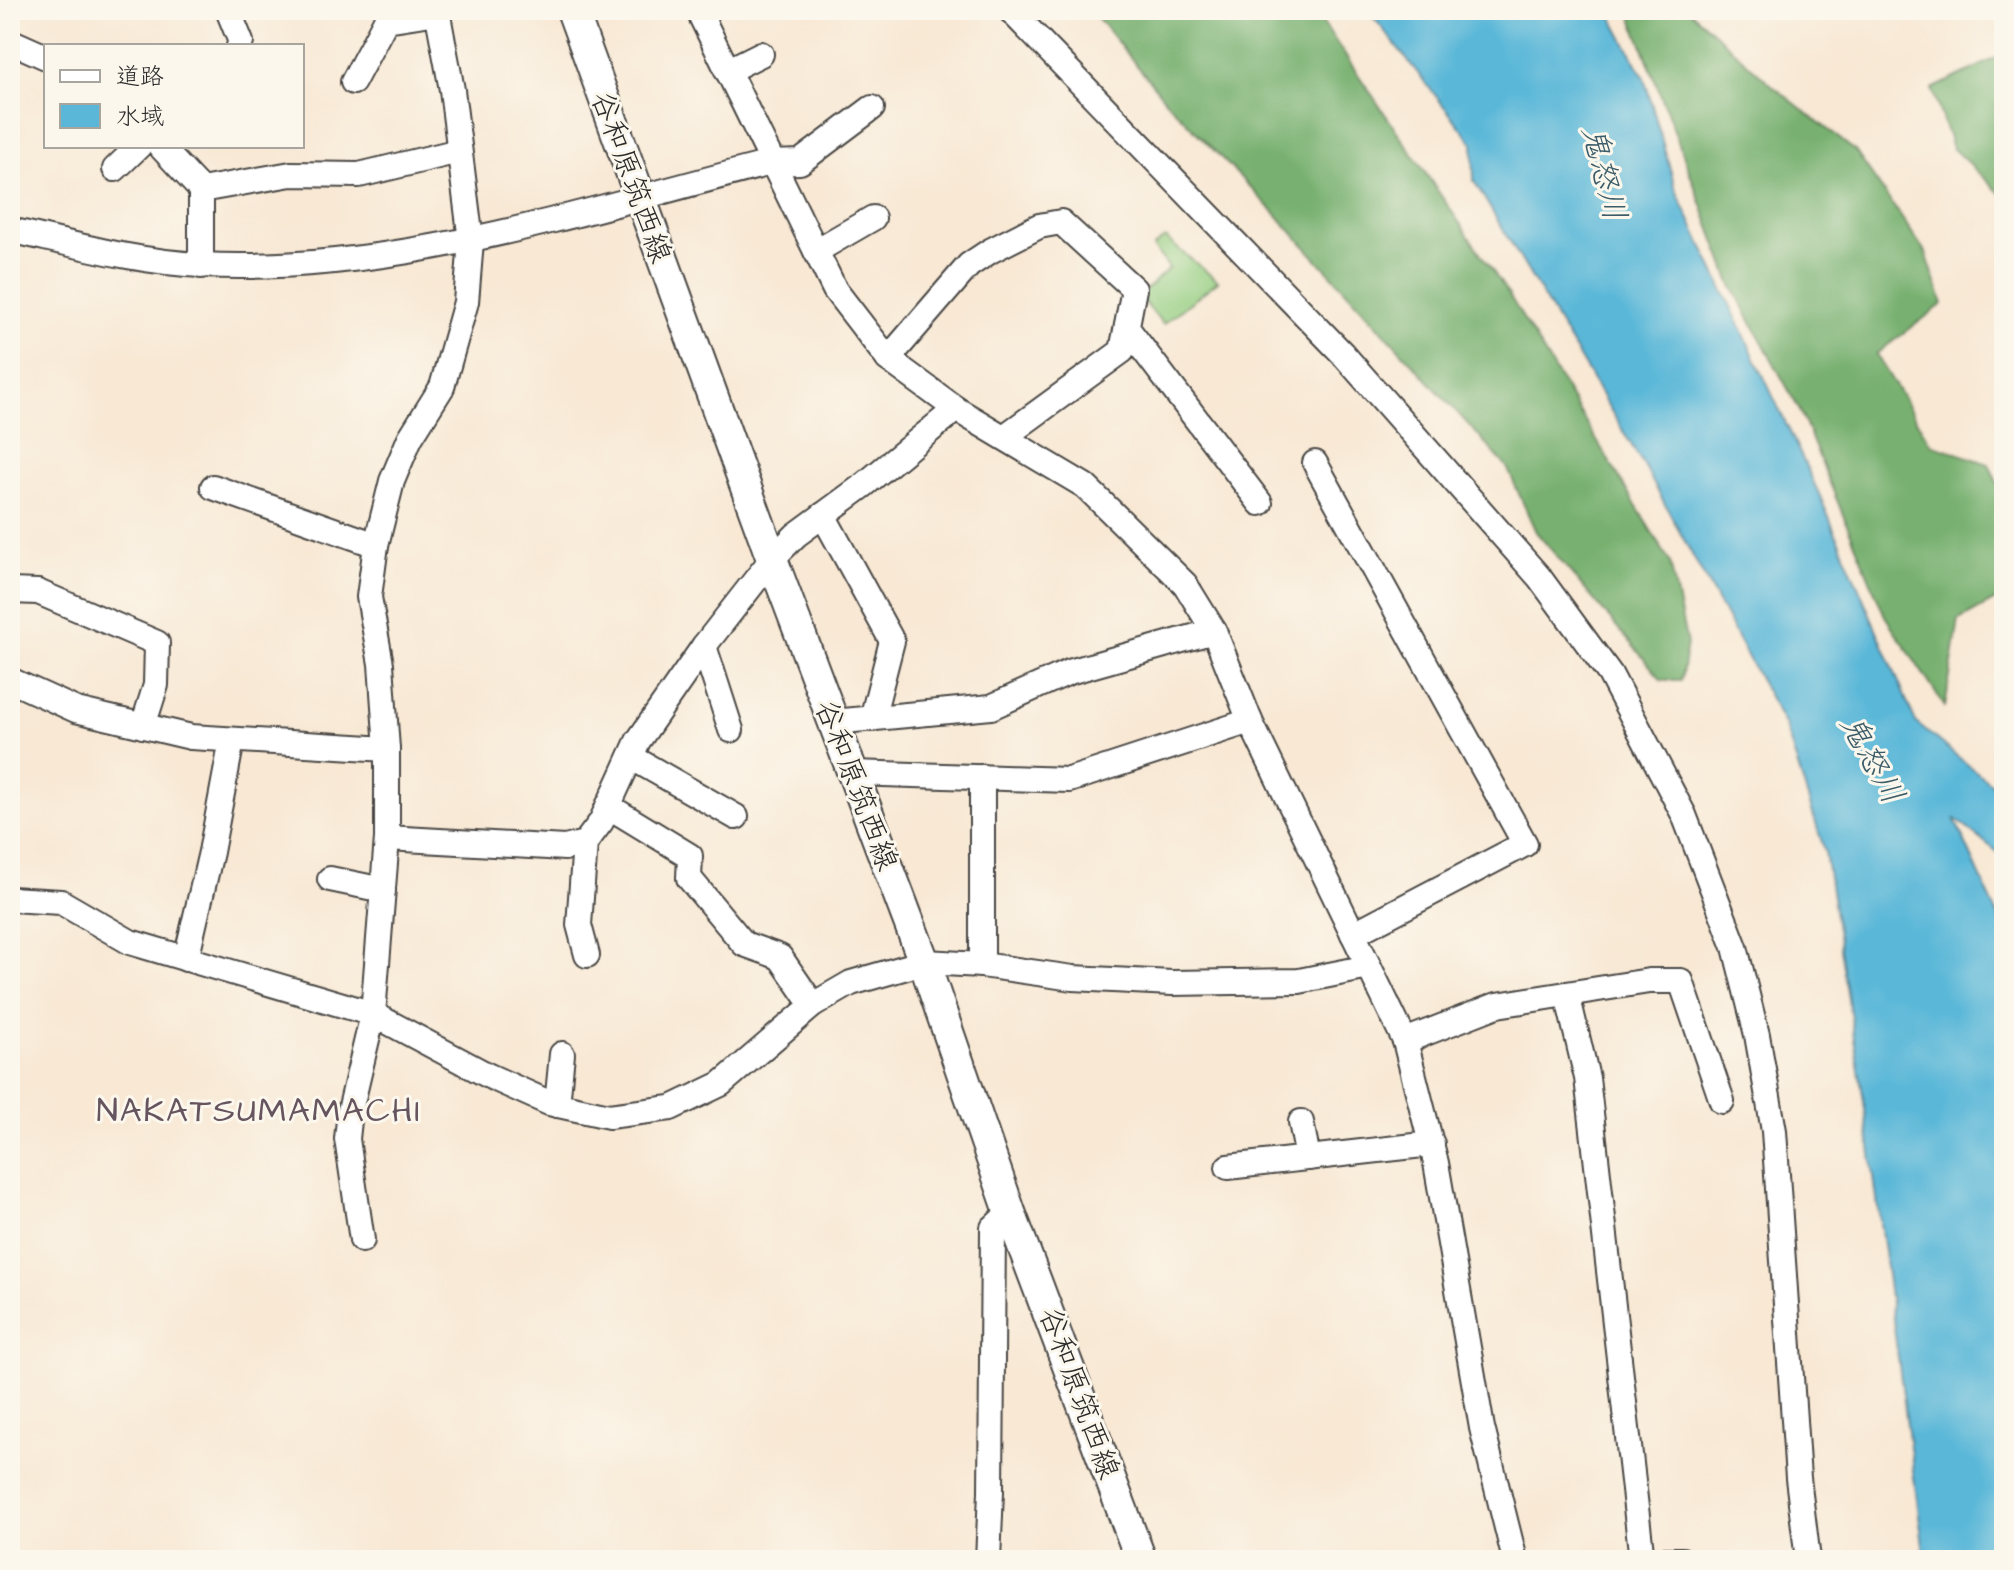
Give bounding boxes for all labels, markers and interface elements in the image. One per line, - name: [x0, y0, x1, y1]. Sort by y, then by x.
- legend: [44, 44, 304, 148]
- text: 道路: [116, 60, 164, 94]
- street label: 谷和原筑西線: [581, 86, 682, 269]
- text: 水域: [116, 100, 164, 134]
- water label: 鬼怒川: [1570, 121, 1637, 225]
- street label: 谷和原筑西線: [804, 694, 908, 877]
- water label: 鬼怒川: [1829, 707, 1915, 813]
- district label: NAKATSUMAMACHI: [96, 1087, 422, 1135]
- street label: 谷和原筑西線: [1029, 1302, 1130, 1485]

